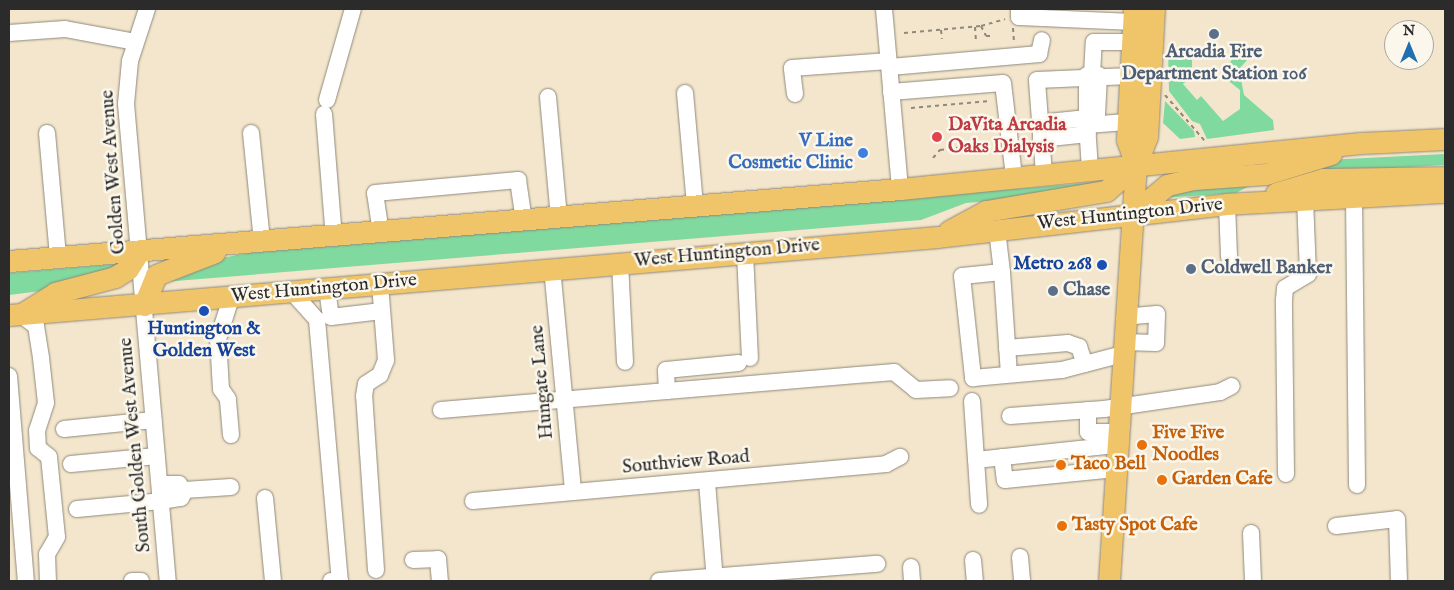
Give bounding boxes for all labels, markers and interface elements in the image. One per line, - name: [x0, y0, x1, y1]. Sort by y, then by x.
- north arrow: [1384, 20, 1434, 70]
- text: N: [1403, 22, 1415, 40]
- marker: Arcadia Fire Department Station 106: [1208, 28, 1220, 40]
- place label: Arcadia Fire Department Station 106: [1122, 42, 1306, 86]
- street label: Golden West Avenue: [97, 89, 131, 255]
- place label: DaVita Arcadia Oaks Dialysis: [948, 115, 1067, 159]
- marker: DaVita Arcadia Oaks Dialysis: [930, 130, 944, 144]
- place label: V Line Cosmetic Clinic: [728, 131, 853, 175]
- marker: V Line Cosmetic Clinic: [857, 147, 869, 159]
- street label: West Huntington Drive: [1036, 194, 1224, 236]
- street label: West Huntington Drive: [633, 235, 821, 273]
- place label: Metro 268: [1013, 254, 1092, 276]
- place label: Coldwell Banker: [1201, 258, 1332, 280]
- marker: Metro 268: [1096, 259, 1108, 271]
- marker: Coldwell Banker: [1185, 263, 1197, 275]
- street label: West Huntington Drive: [230, 270, 418, 308]
- place label: Chase: [1063, 280, 1110, 302]
- marker: Chase: [1047, 285, 1059, 297]
- marker: Huntington & Golden West: [198, 305, 210, 317]
- place label: Huntington & Golden West: [147, 319, 261, 363]
- street label: Hungate Lane: [527, 324, 559, 440]
- street label: South Golden West Avenue: [115, 337, 157, 553]
- place label: Five Five Noodles: [1152, 423, 1224, 467]
- marker: Five Five Noodles: [1136, 439, 1148, 451]
- street label: Southview Road: [621, 446, 751, 480]
- place label: Taco Bell: [1071, 454, 1146, 476]
- marker: Taco Bell: [1055, 459, 1067, 471]
- place label: Garden Cafe: [1172, 469, 1273, 491]
- marker: Garden Cafe: [1156, 474, 1168, 486]
- place label: Tasty Spot Cafe: [1072, 515, 1198, 537]
- marker: Tasty Spot Cafe: [1056, 520, 1068, 532]

